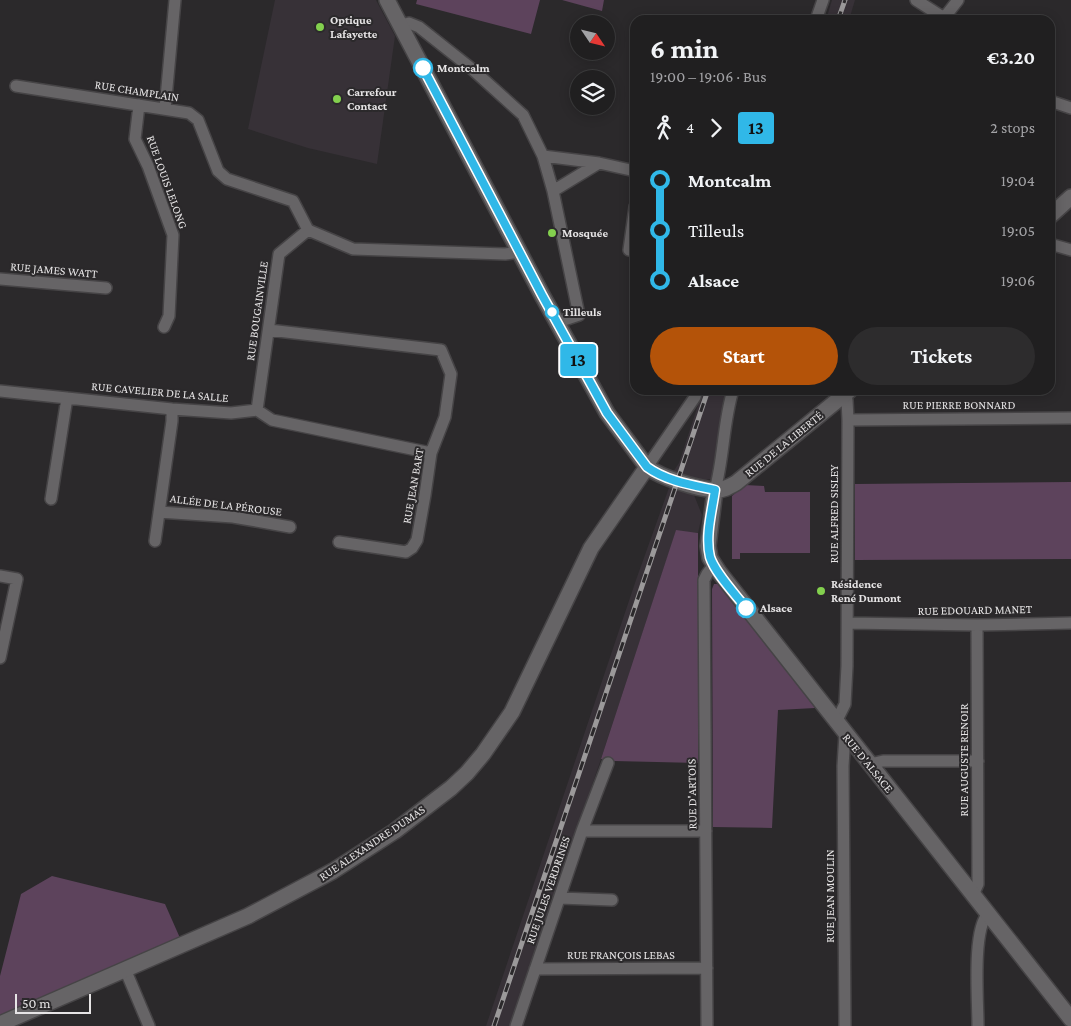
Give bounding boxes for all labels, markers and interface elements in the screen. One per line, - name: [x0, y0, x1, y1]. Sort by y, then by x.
- place label: Optique Lafayette: [330, 13, 378, 41]
- north arrow: [570, 15, 615, 60]
- map controls: [570, 15, 615, 115]
- marker: Optique Lafayette: [314, 21, 326, 33]
- text: 6 min: [650, 33, 719, 64]
- text: €3.20: [987, 47, 1035, 68]
- marker: Montcalm: [413, 58, 433, 78]
- place label: Montcalm: [437, 61, 490, 75]
- text: 19:00 – 19:06 · Bus: [650, 68, 767, 85]
- button: layers: [570, 70, 615, 115]
- street label: RUE CHAMPLAIN: [94, 77, 180, 105]
- place label: Carrefour Contact: [347, 85, 397, 113]
- marker: Carrefour Contact: [331, 93, 343, 105]
- icon: walk: [650, 114, 678, 142]
- icon: forward: [702, 114, 730, 142]
- text: 13: [748, 118, 764, 138]
- text: 4: [686, 119, 694, 136]
- text: 2 stops: [990, 119, 1035, 136]
- street label: RUE LOUIS LELONG: [144, 133, 191, 231]
- text: Montcalm: [688, 170, 771, 191]
- text: 19:04: [1001, 172, 1035, 189]
- text: Tilleuls: [688, 220, 744, 241]
- text: 19:05: [1001, 222, 1035, 239]
- place label: Mosquée: [562, 226, 608, 240]
- marker: Mosquée: [546, 227, 558, 239]
- street label: RUE JAMES WATT: [10, 259, 99, 281]
- street label: RUE BOUGAINVILLE: [243, 260, 271, 362]
- text: Alsace: [688, 270, 739, 291]
- text: 19:06: [1001, 272, 1035, 289]
- marker: Tilleuls: [545, 305, 559, 319]
- place label: Tilleuls: [563, 305, 602, 319]
- button: Start: [650, 327, 838, 385]
- button: Tickets: [848, 327, 1035, 385]
- line badge: 13: [556, 344, 600, 376]
- text: 13: [570, 350, 586, 370]
- street label: RUE CAVELIER DE LA SALLE: [91, 379, 230, 405]
- street label: RUE PIERRE BONNARD: [902, 398, 1016, 412]
- street label: RUE DE LA LIBERTÉ: [742, 408, 826, 480]
- street label: RUE JEAN BART: [399, 447, 427, 525]
- street label: RUE ALFRED SISLEY: [827, 464, 841, 563]
- street label: ALLÉE DE LA PÉROUSE: [169, 491, 283, 519]
- place label: Résidence René Dumont: [831, 577, 902, 605]
- marker: Résidence René Dumont: [815, 585, 827, 597]
- marker: Alsace: [736, 598, 756, 618]
- place label: Alsace: [759, 601, 793, 615]
- street label: RUE EDOUARD MANET: [918, 602, 1033, 618]
- street label: RUE AUGUSTE RENOIR: [957, 703, 971, 817]
- street label: RUE D'ALSACE: [840, 730, 897, 796]
- street label: RUE D'ARTOIS: [684, 758, 700, 829]
- street label: RUE ALEXANDRE DUMAS: [316, 802, 428, 884]
- street label: RUE JULES VERDRINES: [523, 834, 573, 946]
- street label: RUE JEAN MOULIN: [823, 849, 837, 943]
- street label: RUE FRANÇOIS LEBAS: [567, 948, 675, 962]
- scale bar: [15, 991, 91, 1014]
- text: 50 m: [22, 995, 50, 1011]

